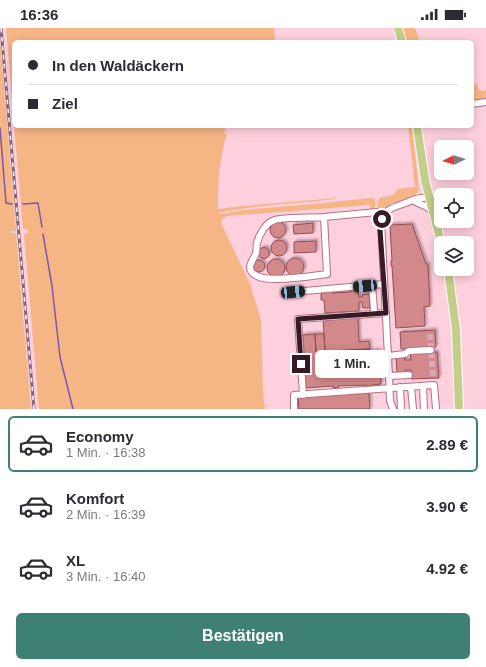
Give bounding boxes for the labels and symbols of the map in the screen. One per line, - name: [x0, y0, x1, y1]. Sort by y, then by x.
- north arrow: [434, 140, 474, 180]
- route start: [373, 210, 391, 228]
- car: [353, 279, 377, 293]
- car: [281, 285, 305, 299]
- callout: 1 Min.: [315, 350, 389, 378]
- route end: [292, 355, 310, 373]

